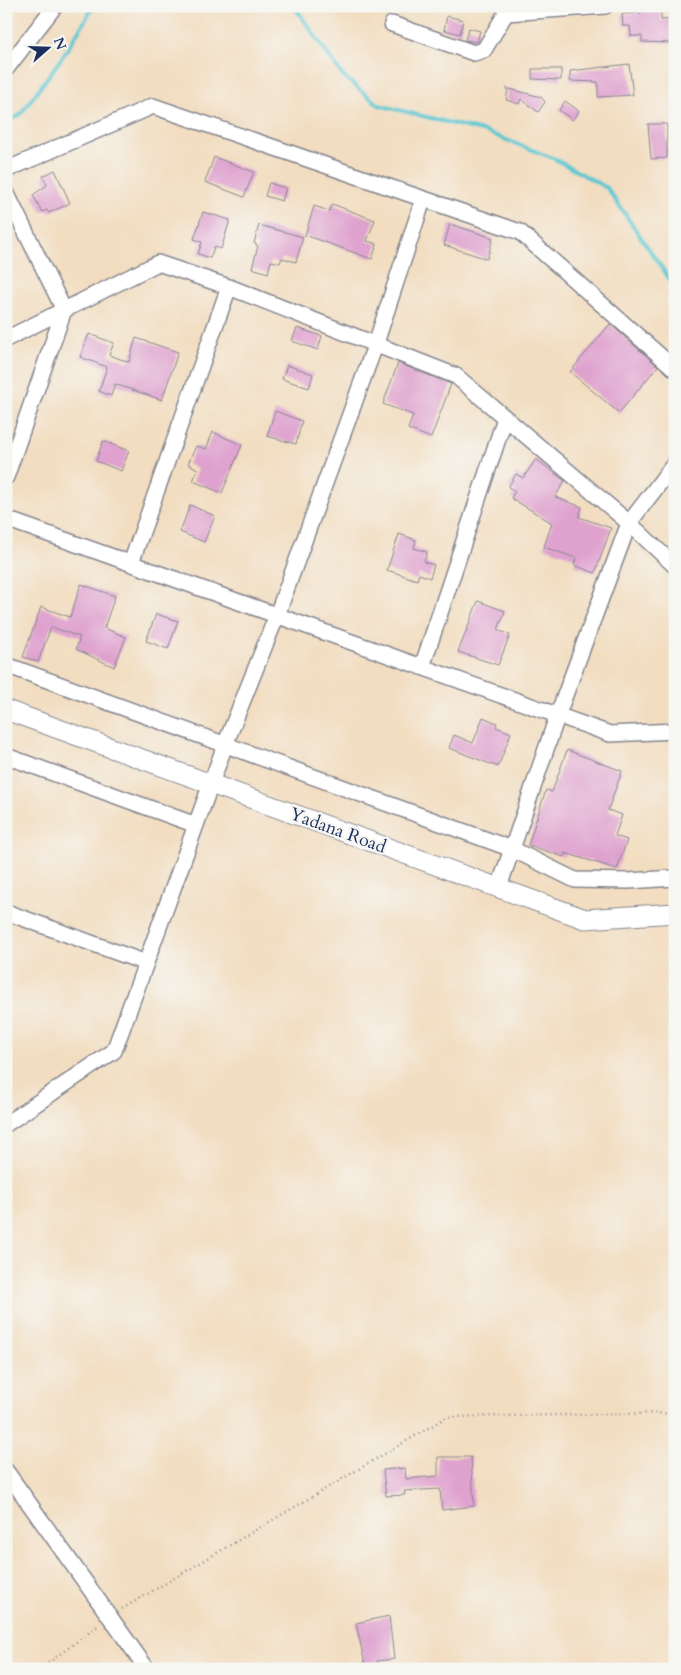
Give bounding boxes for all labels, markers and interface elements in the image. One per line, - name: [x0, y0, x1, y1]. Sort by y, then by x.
- north arrow: [22, 22, 72, 72]
- text: N: [49, 35, 71, 53]
- street label: Yadana Road: [286, 801, 390, 860]

